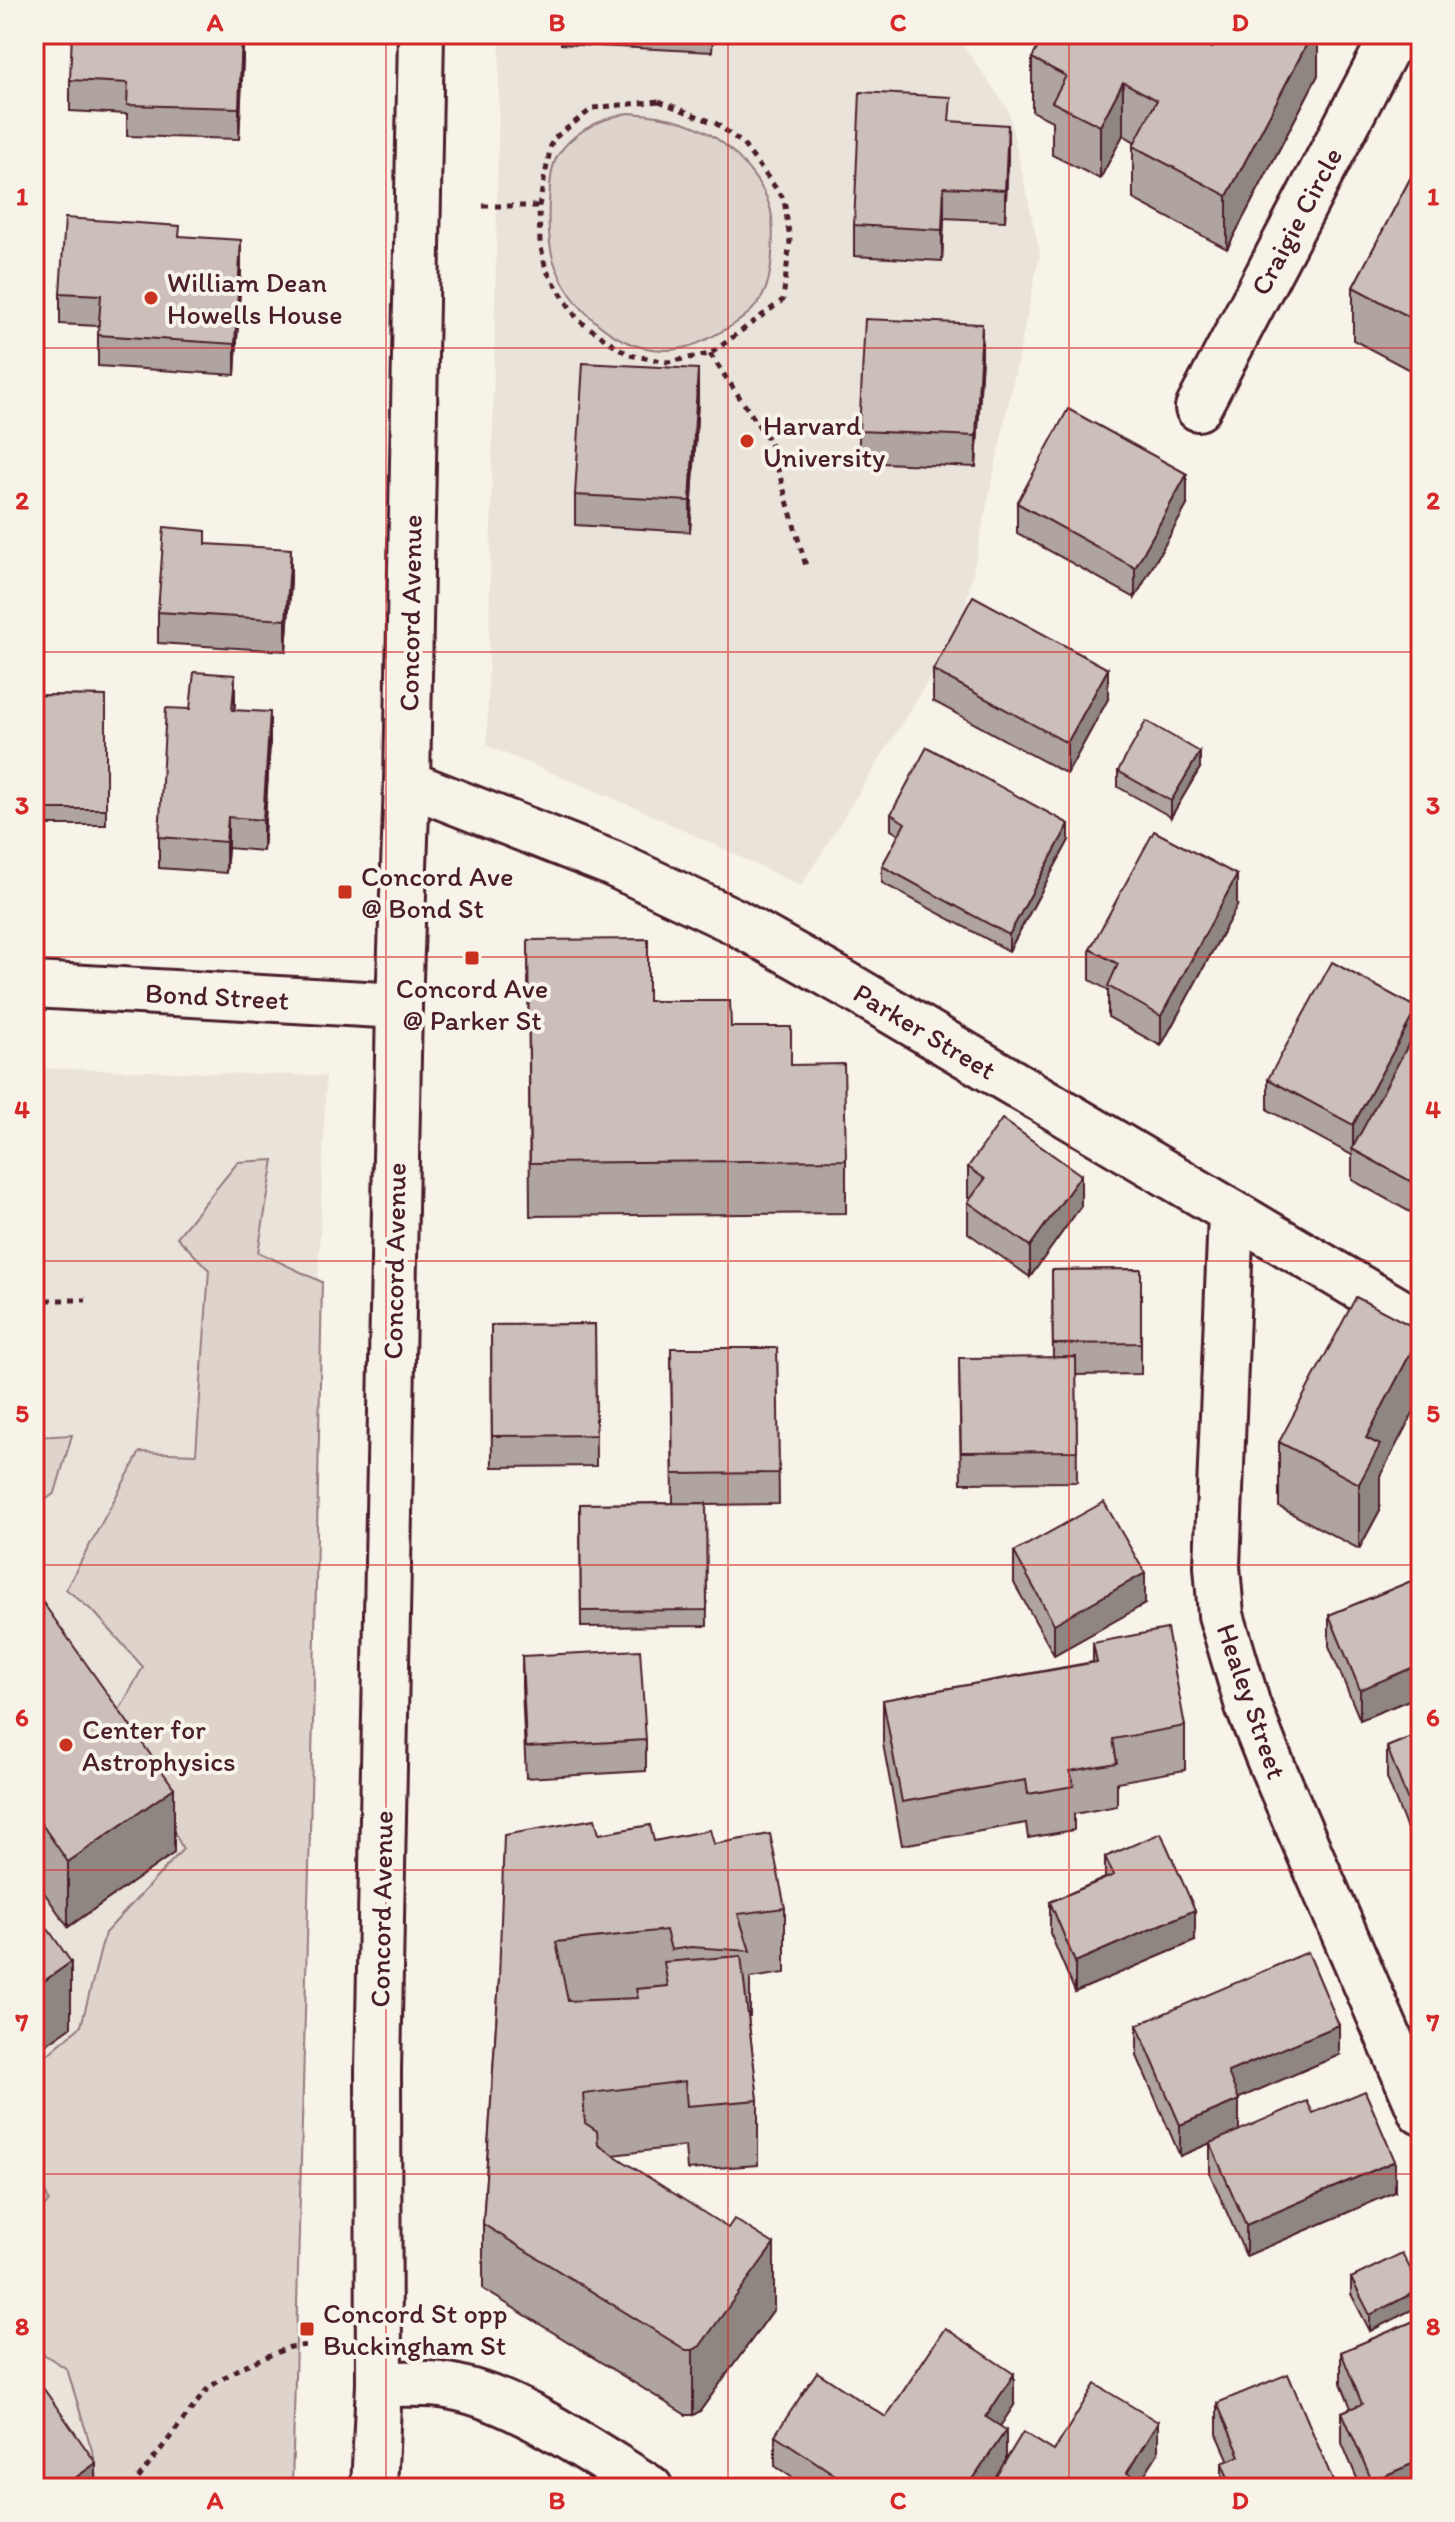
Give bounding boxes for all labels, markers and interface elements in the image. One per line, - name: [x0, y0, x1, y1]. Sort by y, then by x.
- text: A: [206, 6, 224, 38]
- text: B: [549, 6, 566, 38]
- text: C: [890, 6, 907, 38]
- text: D: [1231, 6, 1249, 38]
- street label: Craigie Circle: [1243, 141, 1349, 301]
- text: 1: [16, 180, 28, 212]
- text: 1: [1427, 180, 1439, 212]
- place label: William Dean Howells House: [167, 265, 343, 331]
- marker: William Dean Howells House: [142, 289, 160, 307]
- place label: Harvard University: [763, 408, 885, 474]
- marker: Harvard University: [738, 432, 756, 450]
- text: 2: [15, 484, 29, 516]
- text: 2: [1426, 484, 1440, 516]
- street label: Concord Avenue: [391, 514, 429, 712]
- text: 3: [15, 789, 29, 821]
- text: 3: [1426, 789, 1440, 821]
- place label: Concord Ave @ Bond St: [361, 859, 513, 925]
- marker: Concord Ave @ Bond St: [336, 883, 354, 901]
- marker: Concord Ave @ Parker St: [463, 949, 481, 967]
- place label: Concord Ave @ Parker St: [396, 971, 548, 1037]
- street label: Bond Street: [144, 975, 290, 1017]
- street label: Parker Street: [848, 975, 1002, 1087]
- text: 4: [14, 1093, 30, 1125]
- text: 4: [1425, 1093, 1441, 1125]
- street label: Concord Avenue: [375, 1162, 413, 1360]
- text: 5: [15, 1397, 29, 1429]
- text: 5: [1426, 1397, 1440, 1429]
- street label: Healey Street: [1210, 1619, 1294, 1783]
- text: 6: [15, 1701, 29, 1733]
- text: 6: [1426, 1701, 1440, 1733]
- place label: Center for Astrophysics: [82, 1712, 236, 1778]
- marker: Center for Astrophysics: [57, 1736, 75, 1754]
- street label: Concord Avenue: [362, 1810, 400, 2008]
- text: 7: [15, 2006, 29, 2038]
- text: 7: [1426, 2006, 1440, 2038]
- place label: Concord St opp Buckingham St: [323, 2296, 507, 2362]
- text: 8: [15, 2310, 29, 2342]
- text: 8: [1426, 2310, 1440, 2342]
- marker: Concord St opp Buckingham St: [298, 2320, 316, 2338]
- text: A: [206, 2484, 224, 2516]
- text: B: [549, 2484, 566, 2516]
- text: C: [890, 2484, 907, 2516]
- text: D: [1231, 2484, 1249, 2516]

